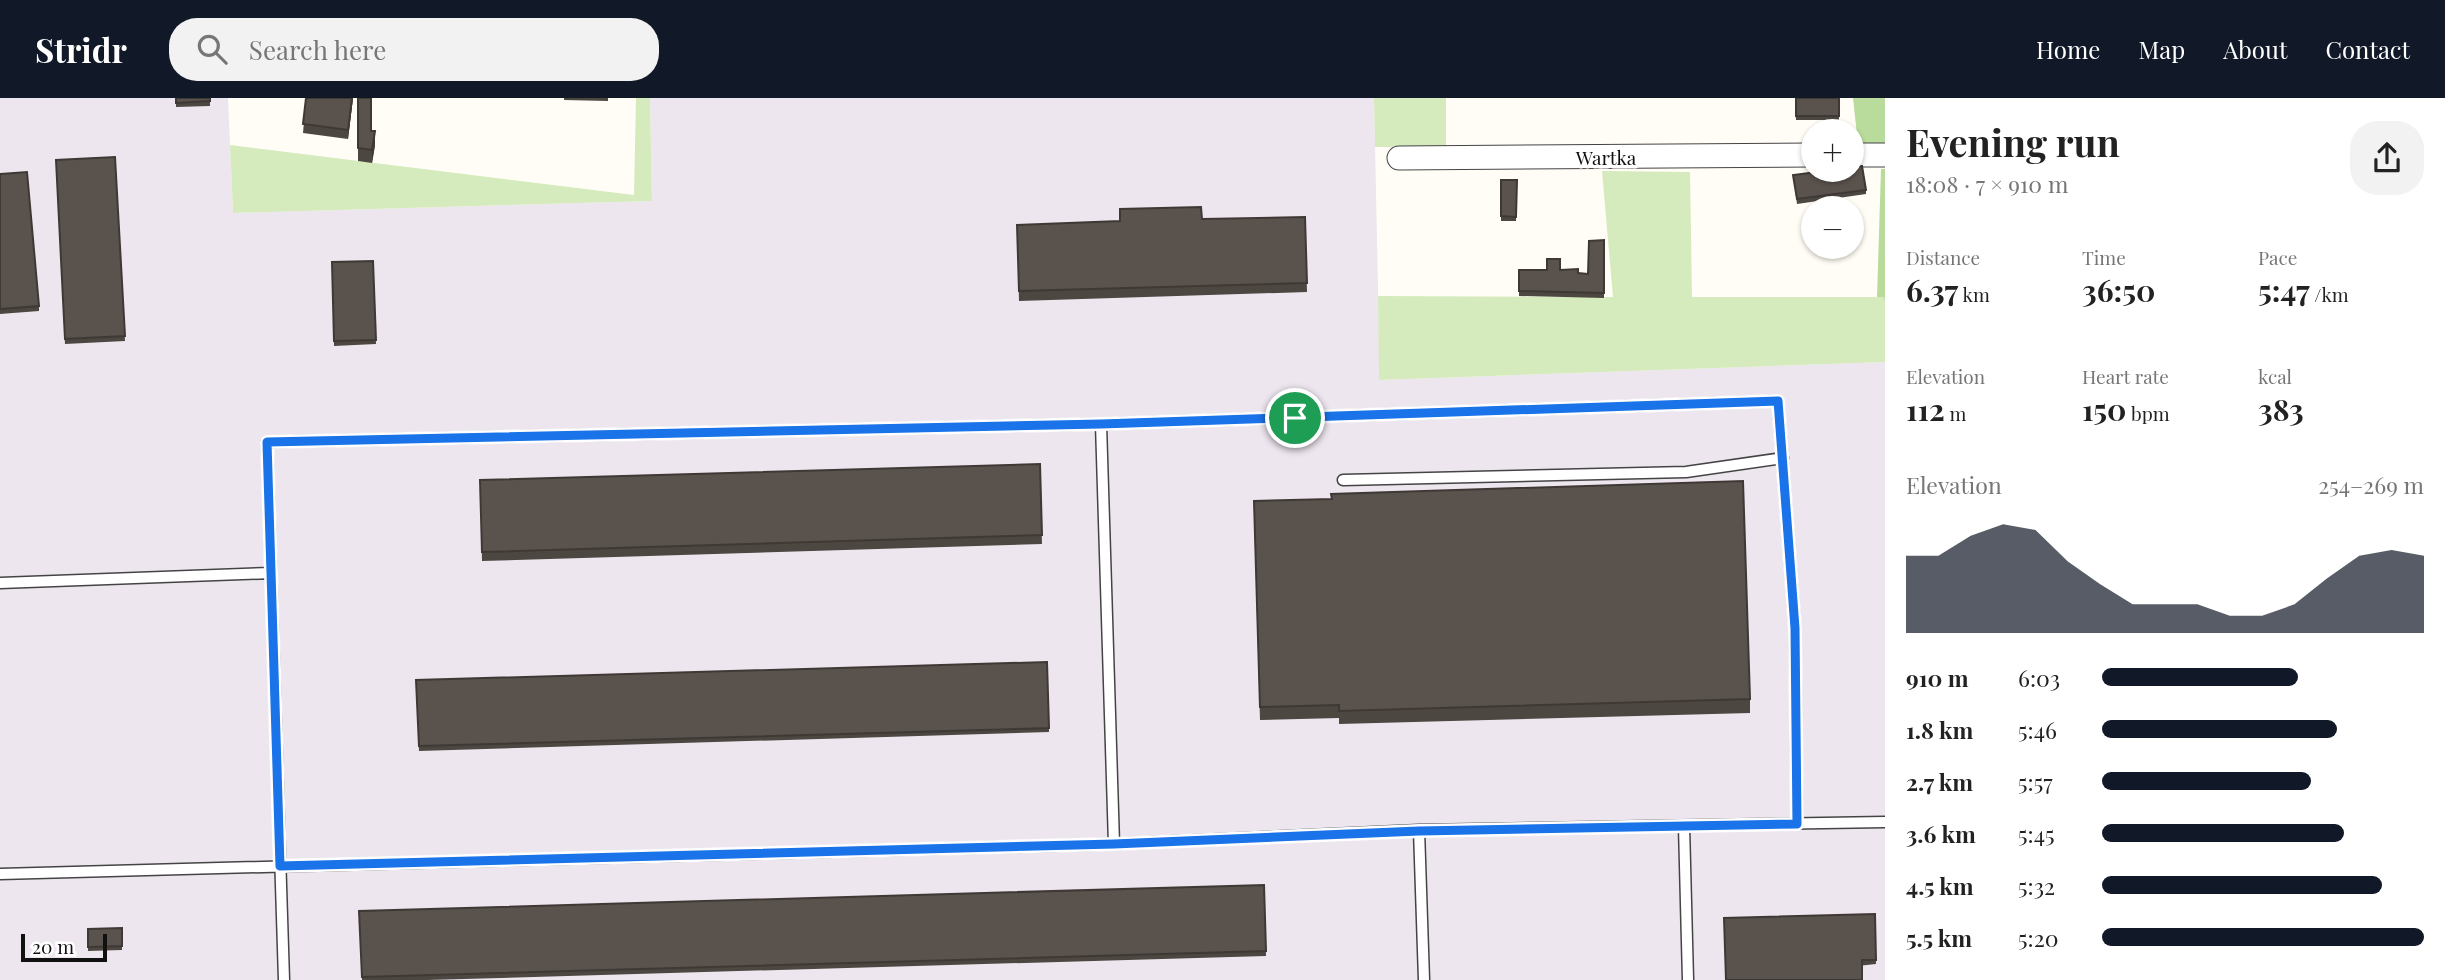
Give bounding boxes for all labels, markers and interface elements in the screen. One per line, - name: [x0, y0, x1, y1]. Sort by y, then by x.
- search box: [169, 18, 659, 81]
- text: Stridr: [35, 27, 127, 71]
- icon: search: [193, 30, 231, 68]
- text: Search here: [249, 32, 386, 67]
- text: Home: [2036, 33, 2100, 65]
- text: Map: [2138, 33, 2185, 65]
- text: About: [2223, 33, 2287, 65]
- text: Contact: [2325, 33, 2410, 65]
- text: Evening run: [1906, 116, 2120, 167]
- map controls: [1801, 119, 1864, 259]
- button: +: [1801, 119, 1864, 182]
- button: share: [2350, 121, 2424, 195]
- street label: Wartka: [1575, 144, 1637, 170]
- text: 18:08 · 7 × 910 m: [1906, 168, 2068, 199]
- button: −: [1801, 196, 1864, 259]
- text: Distance: [1906, 244, 1980, 270]
- text: Time: [2082, 244, 2126, 270]
- text: Pace: [2258, 244, 2297, 270]
- text: 6.37: [1906, 270, 1958, 310]
- text: 36:50: [2082, 270, 2155, 310]
- text: 5:47: [2258, 270, 2310, 310]
- text: km: [1958, 281, 1990, 307]
- text: /km: [2310, 281, 2349, 307]
- text: Elevation: [1906, 363, 1985, 389]
- text: Heart rate: [2082, 363, 2169, 389]
- text: kcal: [2258, 363, 2292, 389]
- pin: [1265, 388, 1325, 448]
- text: 112: [1906, 389, 1945, 429]
- text: 150: [2082, 389, 2126, 429]
- text: 383: [2258, 389, 2304, 429]
- icon: arrive: [1276, 399, 1314, 437]
- text: m: [1945, 400, 1966, 426]
- text: bpm: [2126, 400, 2170, 426]
- text: Elevation: [1906, 469, 2002, 500]
- text: 254–269 m: [2318, 469, 2424, 500]
- text: 910 m: [1906, 662, 1969, 693]
- text: 6:03: [2018, 662, 2060, 693]
- text: 1.8 km: [1906, 714, 1973, 745]
- text: 5:46: [2018, 714, 2057, 745]
- text: 2.7 km: [1906, 766, 1973, 797]
- text: 5:57: [2018, 766, 2053, 797]
- text: 3.6 km: [1906, 818, 1976, 849]
- text: 5:45: [2018, 818, 2055, 849]
- text: 4.5 km: [1906, 870, 1974, 901]
- text: 5:32: [2018, 870, 2055, 901]
- text: 5.5 km: [1906, 922, 1972, 953]
- text: 5:20: [2018, 922, 2058, 953]
- scale bar: [21, 931, 107, 963]
- text: 20 m: [32, 933, 74, 959]

